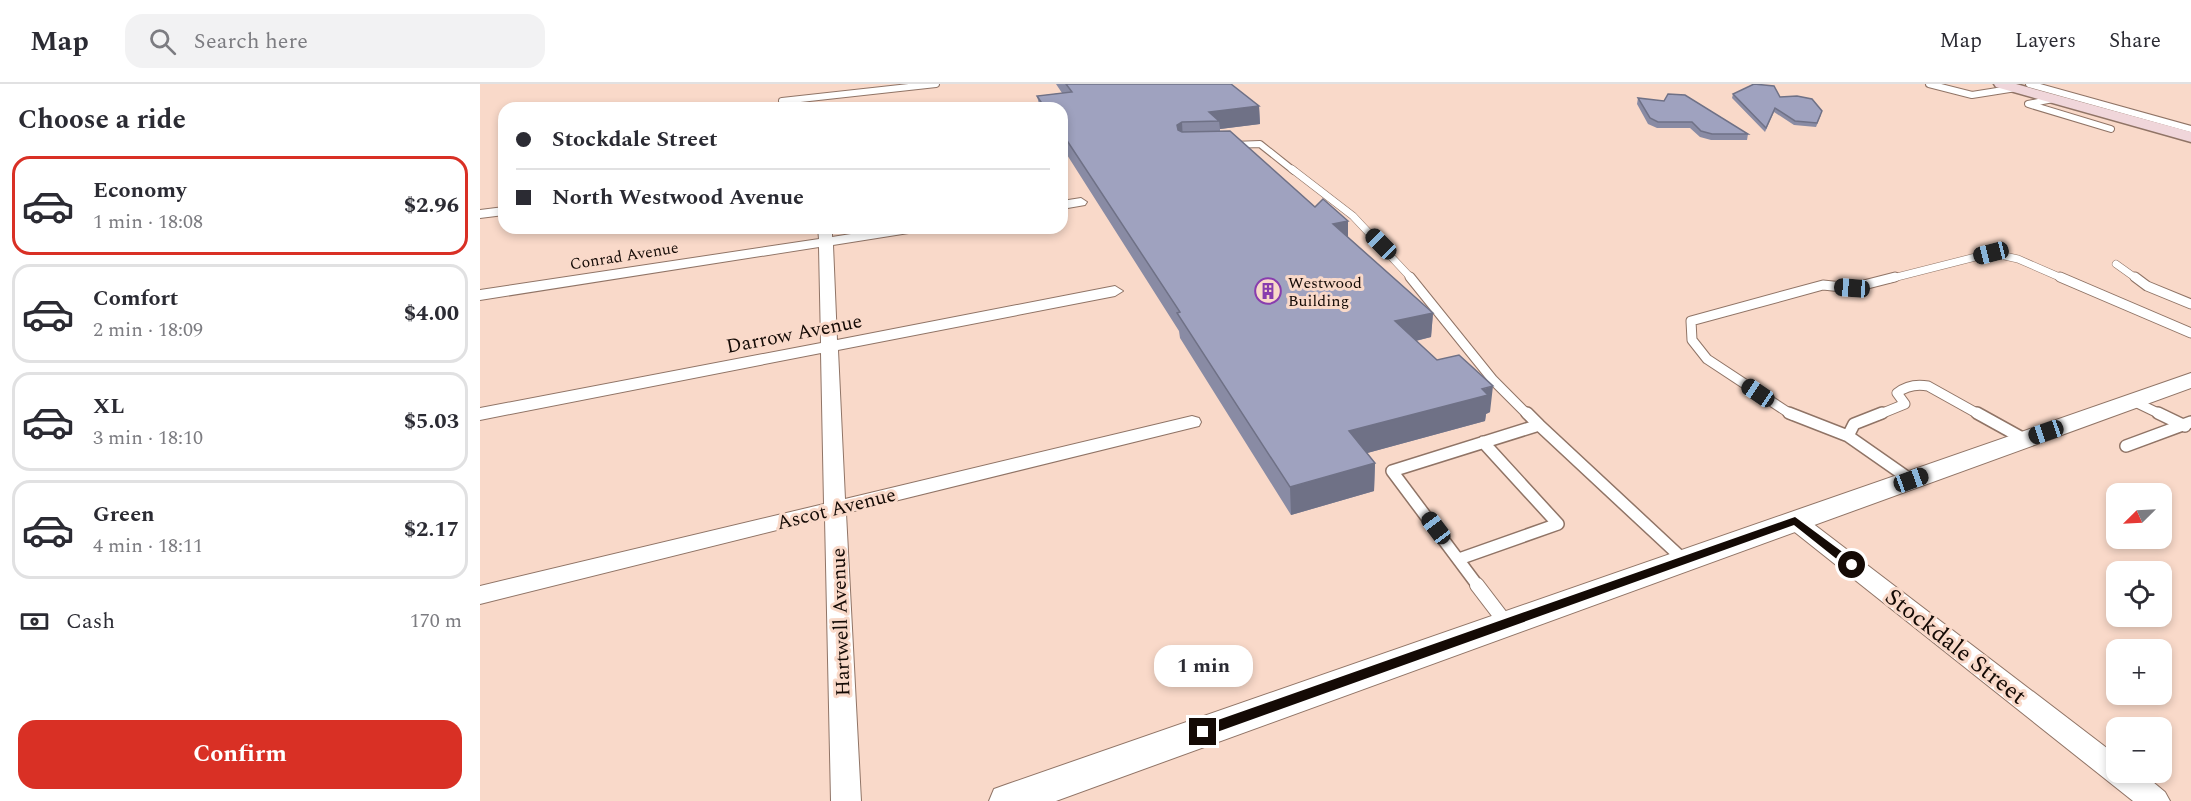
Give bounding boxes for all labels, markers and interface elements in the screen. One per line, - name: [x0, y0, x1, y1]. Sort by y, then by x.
- search box: [125, 14, 545, 68]
- text: Map: [30, 20, 89, 63]
- icon: search: [146, 25, 179, 58]
- text: Search here: [194, 25, 308, 58]
- text: Map: [1940, 25, 1982, 57]
- text: Layers: [2015, 25, 2076, 57]
- text: Share: [2109, 25, 2161, 57]
- text: Choose a ride: [18, 99, 186, 141]
- text: Stockdale Street: [552, 123, 718, 156]
- text: Economy: [93, 174, 186, 207]
- icon: car: [21, 179, 75, 233]
- text: North Westwood Avenue: [552, 181, 804, 214]
- text: $2.96: [404, 189, 459, 222]
- text: 1 min · 18:08: [93, 207, 203, 237]
- car: [1362, 225, 1400, 263]
- street label: Conrad Avenue: [568, 236, 680, 276]
- car: [1971, 240, 2011, 266]
- place label: Westwood Building: [1288, 271, 1362, 313]
- building icon: Westwood Building: [1253, 276, 1283, 306]
- car: [1833, 278, 1871, 298]
- text: Comfort: [93, 282, 178, 315]
- icon: car: [21, 287, 75, 341]
- text: $4.00: [404, 297, 459, 330]
- street label: Darrow Avenue: [724, 306, 865, 362]
- text: 2 min · 18:09: [93, 315, 203, 345]
- car: [1738, 375, 1778, 411]
- text: XL: [93, 390, 124, 423]
- icon: car: [21, 395, 75, 449]
- text: $5.03: [404, 405, 459, 438]
- car: [2026, 418, 2066, 446]
- text: 3 min · 18:10: [93, 423, 203, 453]
- car: [1891, 465, 1931, 495]
- street label: Ascot Avenue: [773, 480, 899, 538]
- north arrow: [2106, 483, 2172, 549]
- map controls: [2106, 483, 2172, 783]
- text: Green: [93, 498, 155, 531]
- icon: car: [21, 503, 75, 557]
- car: [1418, 508, 1454, 548]
- text: $2.17: [404, 513, 459, 546]
- text: 4 min · 18:11: [93, 531, 203, 561]
- street label: Hartwell Avenue: [823, 547, 859, 697]
- route start: [1838, 551, 1865, 578]
- button: locate: [2106, 561, 2172, 627]
- street label: Stockdale Street: [1877, 580, 2034, 714]
- icon: cash: [18, 605, 51, 638]
- text: Cash: [66, 605, 115, 638]
- text: 170 m: [410, 606, 462, 636]
- button: +: [2106, 639, 2172, 705]
- callout: 1 min: [1154, 645, 1252, 687]
- text: 1 min: [1177, 651, 1230, 681]
- button: −: [2106, 717, 2172, 783]
- route end: [1189, 718, 1216, 745]
- button: Confirm: [18, 720, 462, 789]

